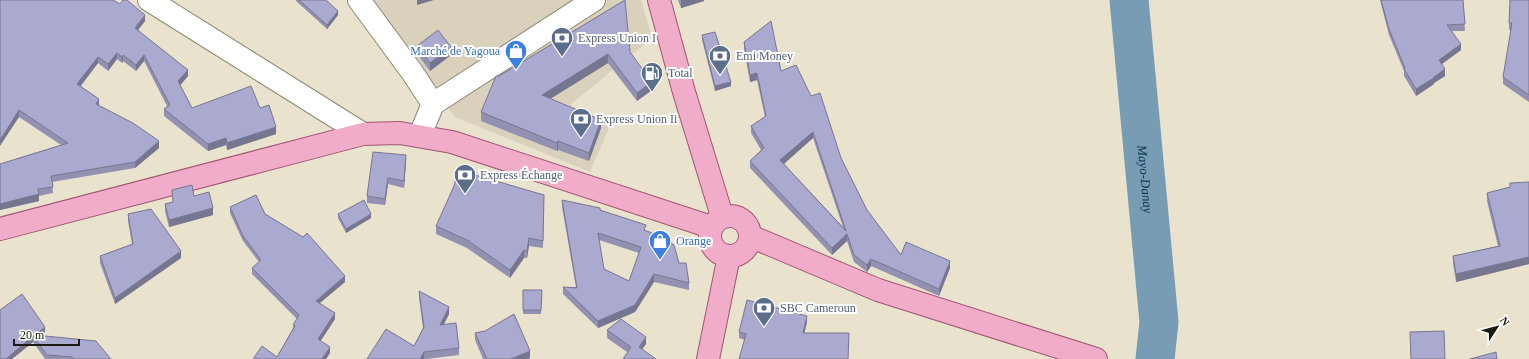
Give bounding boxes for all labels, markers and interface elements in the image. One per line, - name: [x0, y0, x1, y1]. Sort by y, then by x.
- bank icon: Express Union I: [549, 25, 575, 58]
- place label: Express Union I: [578, 31, 656, 45]
- shop icon: Marché de Yagoua: [503, 38, 529, 71]
- bank icon: Emi Money: [707, 43, 733, 76]
- place label: Marché de Yagoua: [410, 44, 501, 58]
- place label: Emi Money: [736, 49, 793, 63]
- fuel station icon: Total: [639, 60, 665, 93]
- place label: Total: [668, 66, 693, 80]
- bank icon: Express Union Ii: [568, 106, 594, 139]
- place label: Express Union Ii: [596, 112, 678, 126]
- water label: Mayo-Danay: [1134, 143, 1156, 214]
- bank icon: Express Échange: [452, 162, 478, 195]
- place label: Express Échange: [480, 168, 562, 182]
- shop icon: Orange: [647, 228, 673, 261]
- place label: Orange: [676, 234, 711, 248]
- bank icon: SBC Cameroun: [751, 295, 777, 328]
- place label: SBC Cameroun: [780, 301, 856, 315]
- north arrow: [1477, 307, 1517, 347]
- text: N: [1498, 314, 1512, 328]
- scale bar: [14, 321, 79, 347]
- text: 20 m: [20, 328, 45, 342]

